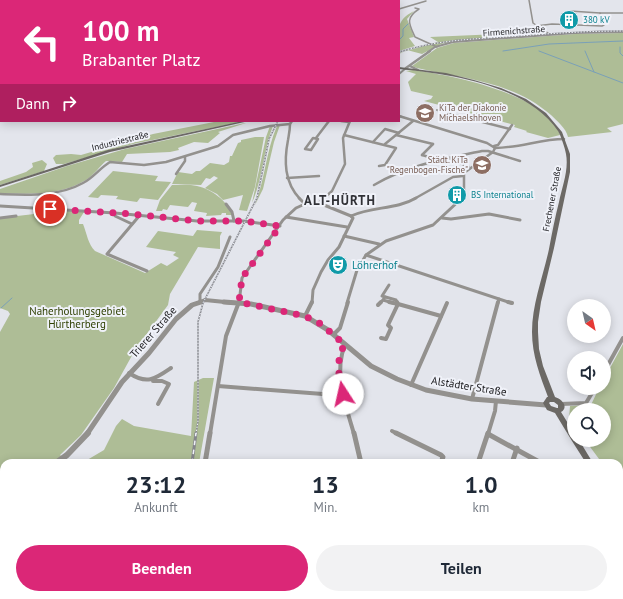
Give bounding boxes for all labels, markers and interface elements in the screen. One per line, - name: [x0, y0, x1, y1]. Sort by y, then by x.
- building icon: 380 kV: [558, 9, 580, 31]
- text: 100 m: [82, 12, 159, 49]
- place label: 380 kV: [583, 14, 610, 25]
- icon: left: [16, 16, 68, 68]
- street label: Firmenichstraße: [482, 23, 546, 38]
- text: Brabanter Platz: [82, 48, 200, 71]
- icon: right: [58, 92, 80, 114]
- text: Dann: [16, 94, 50, 113]
- school or university icon: KiTa der Diakonie Michaelshhoven: [414, 102, 436, 124]
- place label: KiTa der Diakonie Michaelshhoven: [439, 102, 507, 123]
- street label: Industriestraße: [90, 128, 150, 153]
- place label: Städt. KiTa "Regenbogen-Fische": [387, 154, 468, 175]
- school or university icon: Städt. KiTa "Regenbogen-Fische": [471, 154, 493, 176]
- street label: Frechener Straße: [540, 165, 563, 232]
- building icon: BS International: [446, 184, 468, 206]
- place label: BS International: [471, 189, 534, 200]
- pin: [33, 192, 67, 226]
- district label: ALT-HÜRTH: [304, 192, 376, 209]
- icon: arrive: [39, 198, 61, 220]
- theatre icon: Löhrerhof: [327, 254, 349, 276]
- place label: Löhrerhof: [352, 258, 398, 272]
- north arrow: [567, 299, 611, 343]
- map controls: [567, 299, 611, 447]
- street label: Trierer Straße: [127, 303, 180, 361]
- park label: Naherholungsgebiet Hürtherberg: [29, 304, 125, 331]
- button: sound: [567, 351, 611, 395]
- position arrow: [322, 373, 364, 415]
- street label: Alstädter Straße: [430, 373, 508, 399]
- button: search: [567, 403, 611, 447]
- text: 23:12: [125, 469, 186, 500]
- text: 13: [312, 469, 339, 500]
- text: 1.0: [464, 469, 498, 500]
- text: Ankunft: [134, 499, 178, 516]
- text: Min.: [314, 499, 337, 516]
- text: km: [473, 499, 489, 516]
- button: Beenden: [16, 545, 308, 591]
- button: Teilen: [316, 545, 607, 591]

